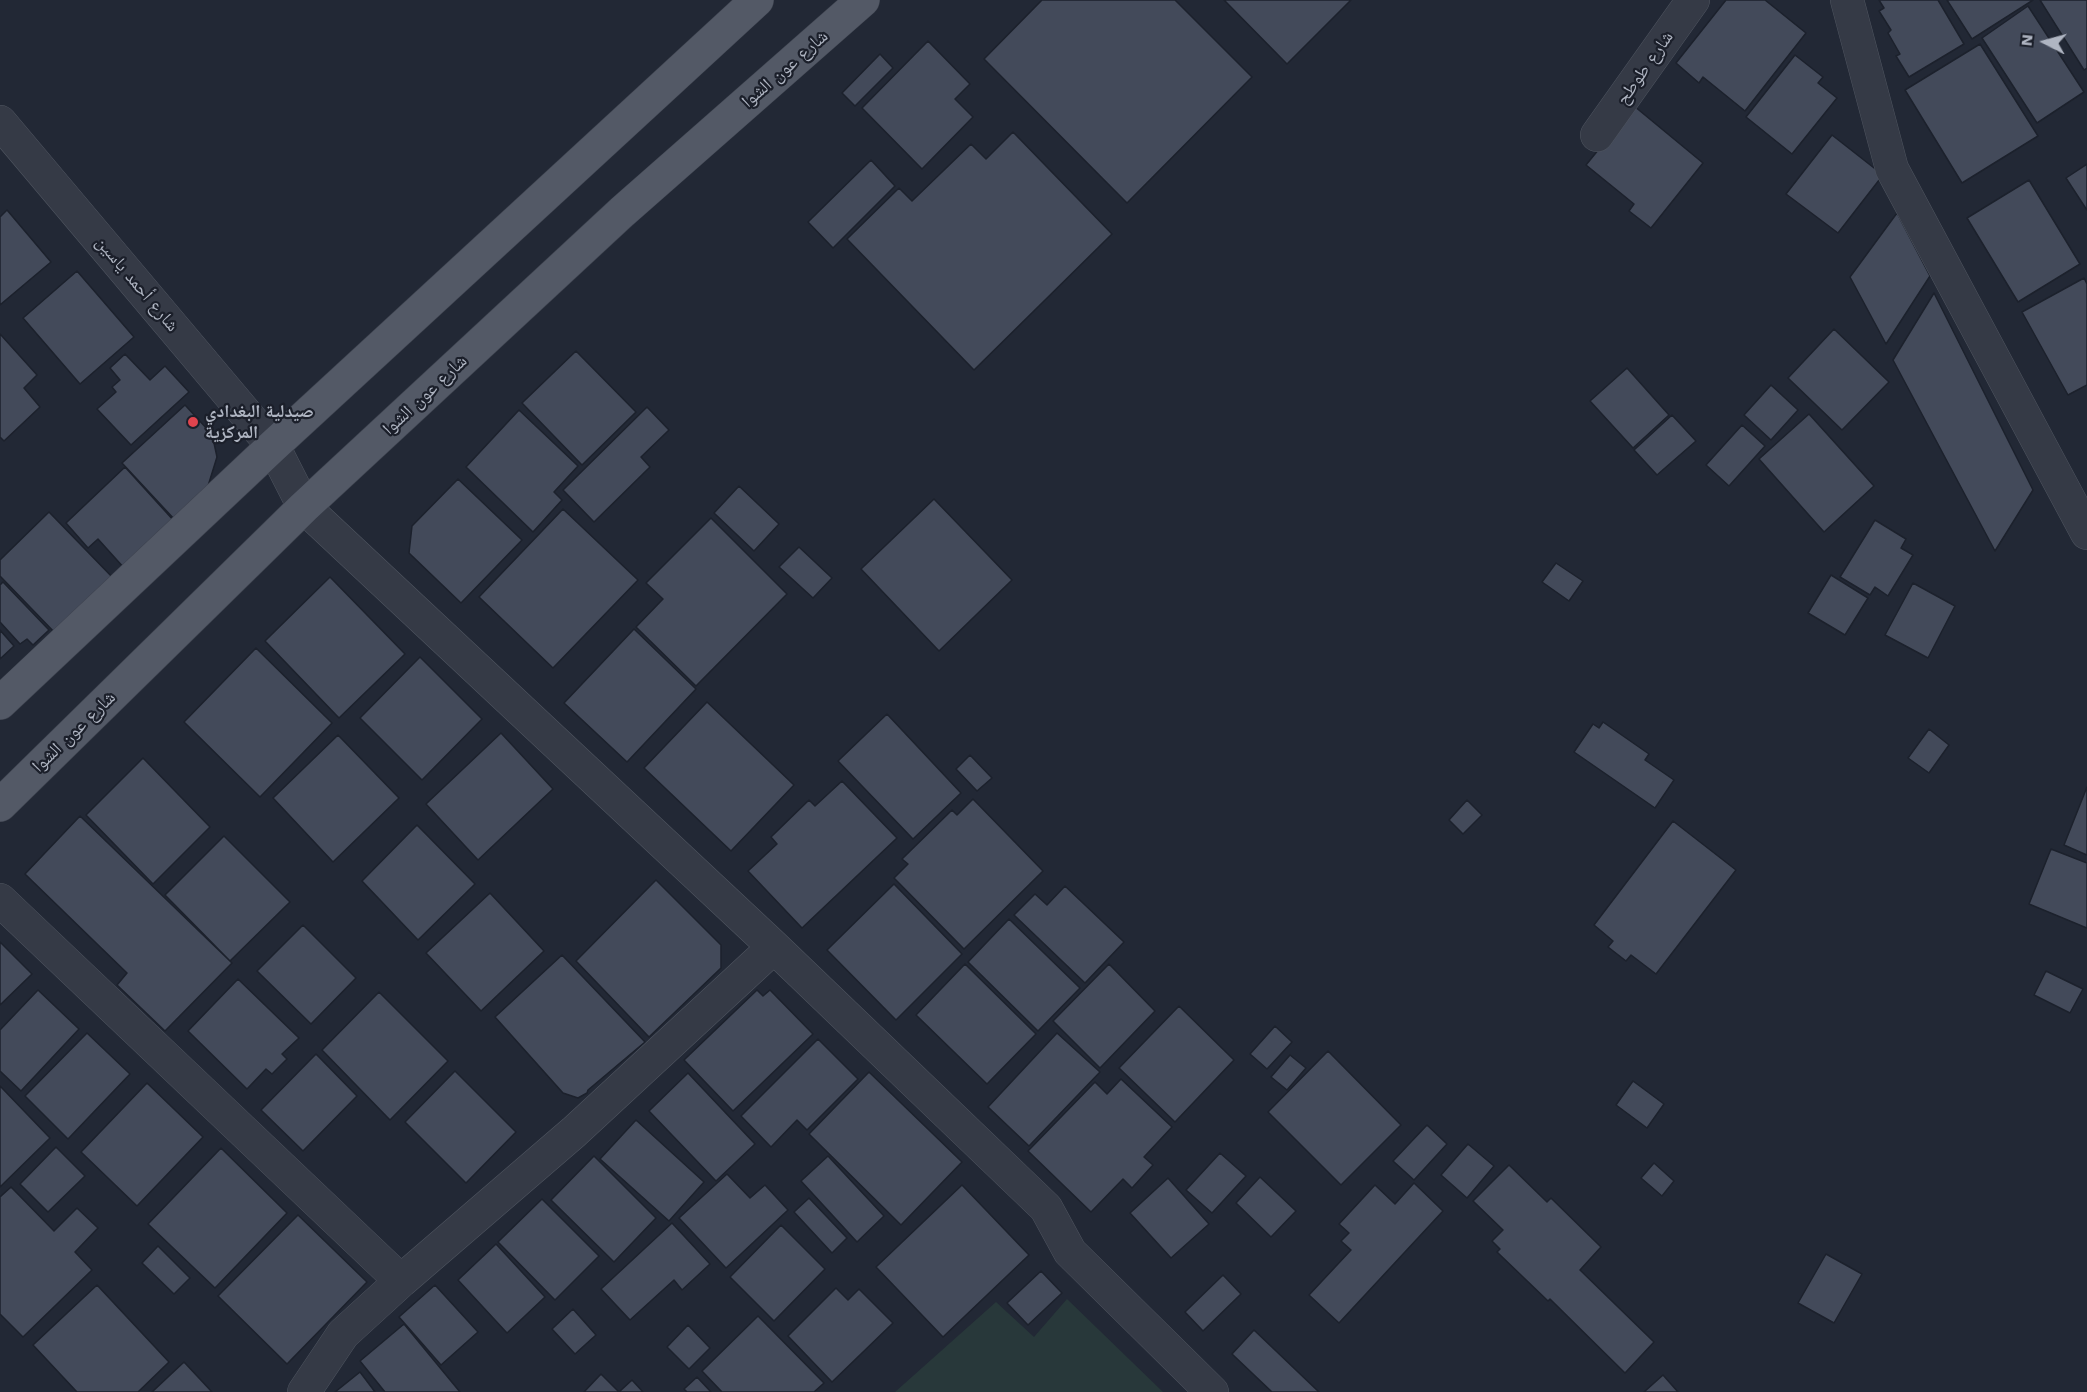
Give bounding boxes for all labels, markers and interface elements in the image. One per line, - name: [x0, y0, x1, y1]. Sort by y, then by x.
- north arrow: [2015, 12, 2075, 72]
- street label: شارع عون الشوا: [737, 26, 833, 112]
- street label: شارع طوطح: [1612, 27, 1678, 109]
- text: N: [2017, 33, 2037, 47]
- street label: شارع أحمد ياسين: [91, 232, 183, 336]
- street label: شارع عون الشوا: [378, 351, 472, 439]
- place label: صيدلية البغدادي المركزية: [205, 401, 314, 444]
- marker: صيدلية البغدادي المركزية: [186, 415, 200, 429]
- street label: شارع عون الشوا: [28, 687, 120, 777]

